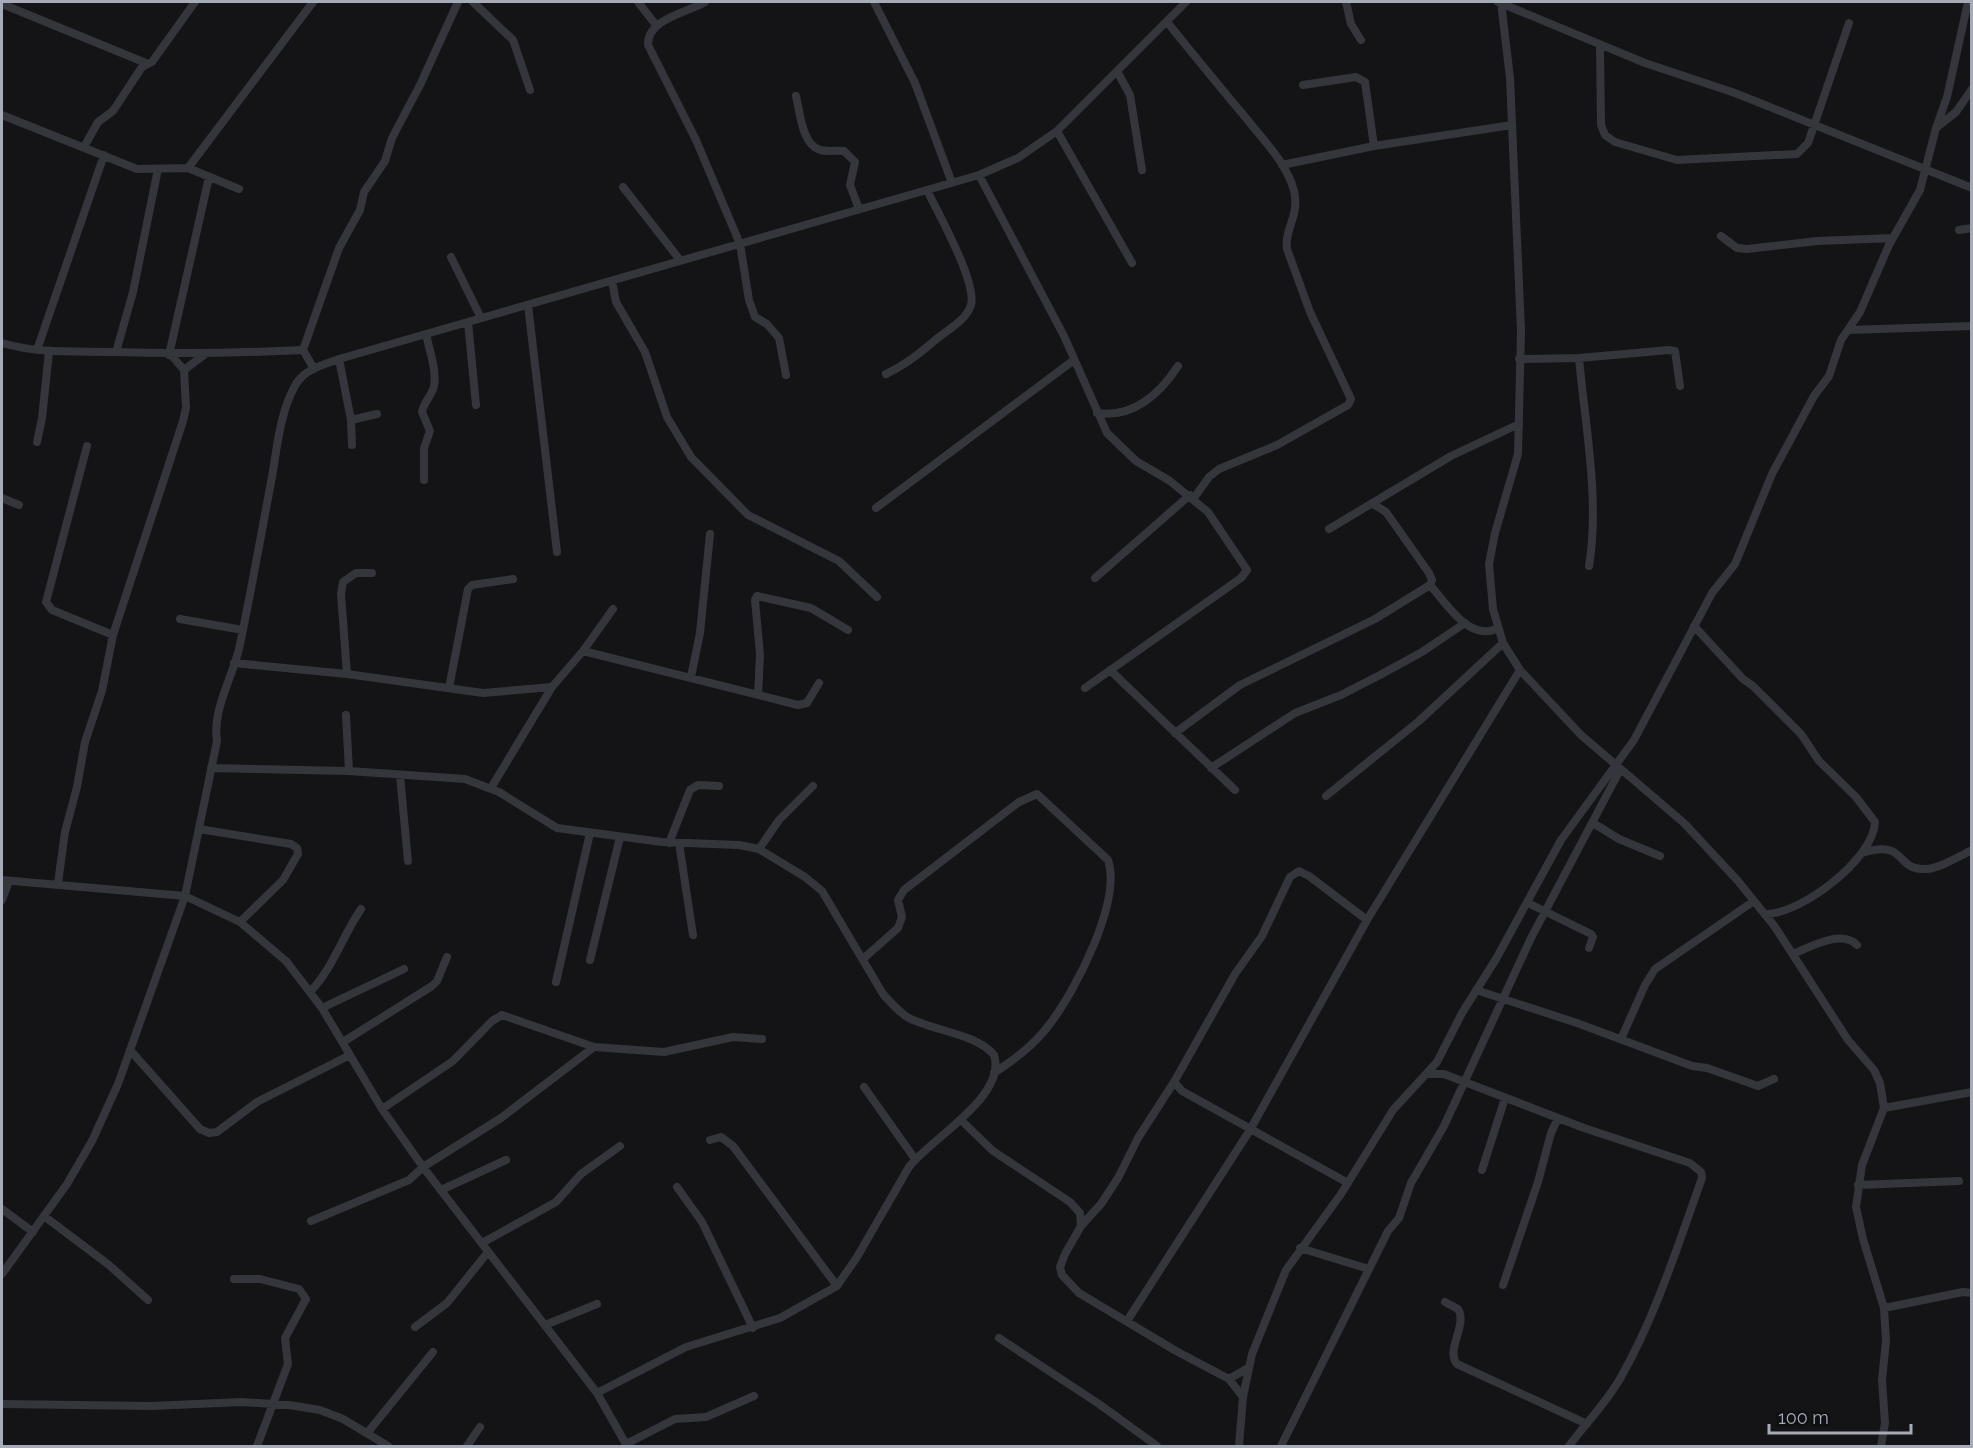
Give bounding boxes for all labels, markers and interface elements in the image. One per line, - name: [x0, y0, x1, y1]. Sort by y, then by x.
- scale bar: [1769, 1397, 1912, 1435]
- text: 100 m: [1778, 1407, 1829, 1428]

